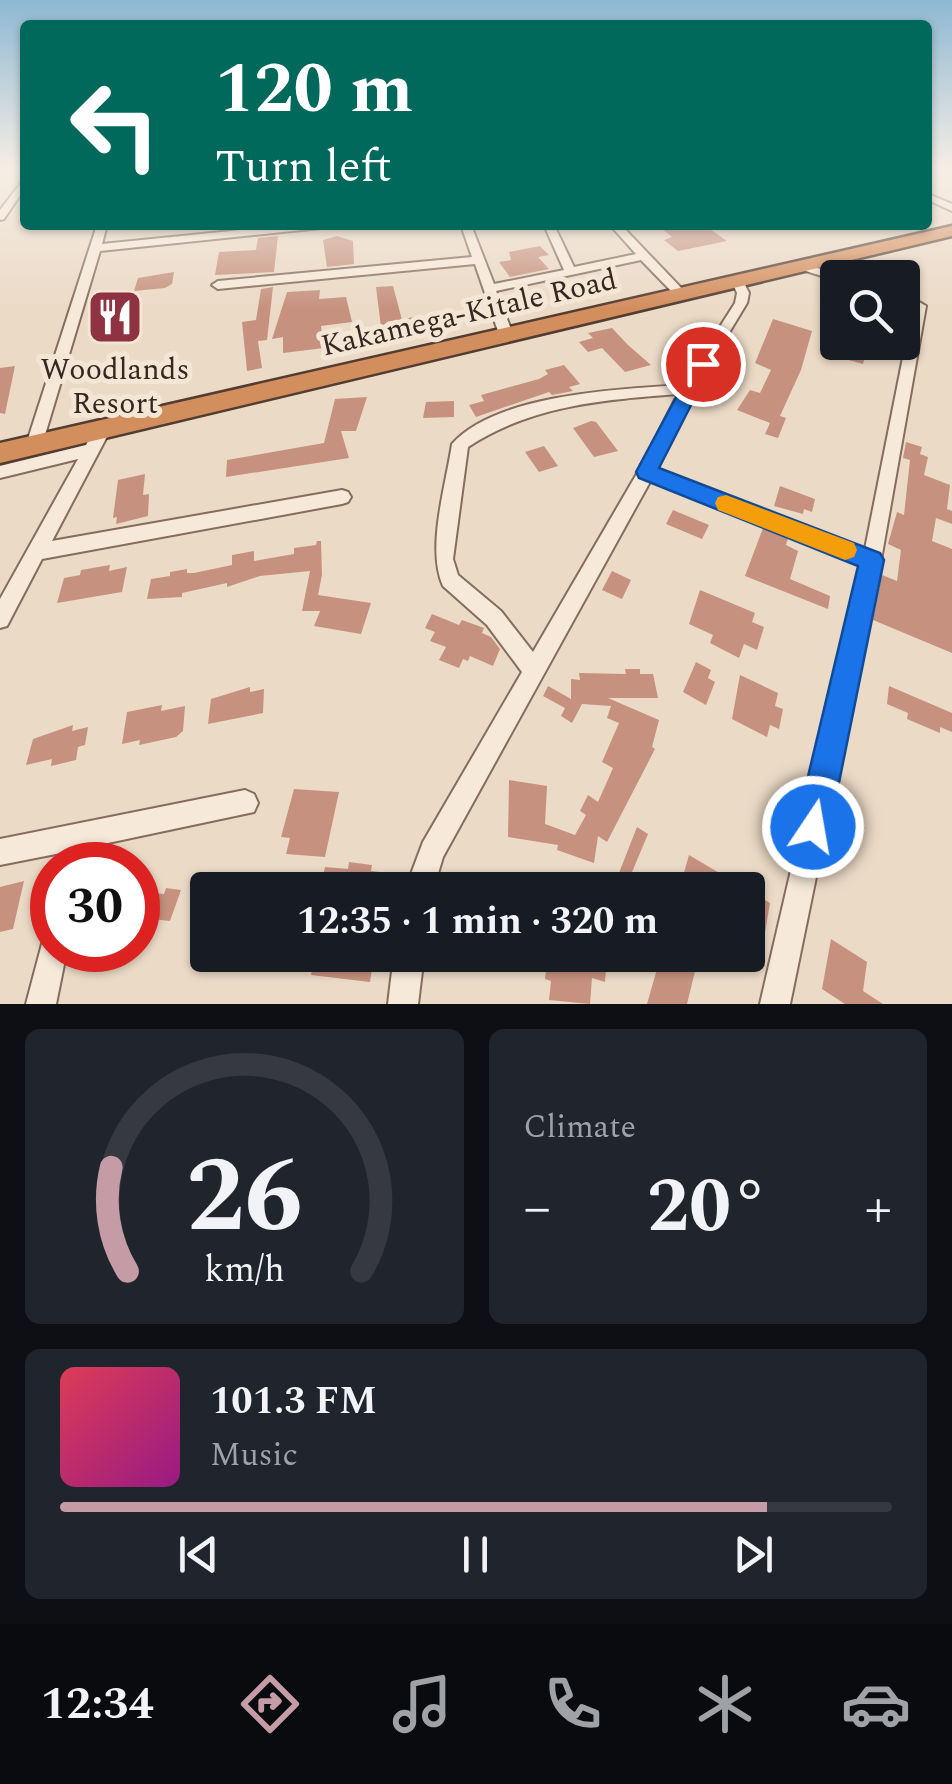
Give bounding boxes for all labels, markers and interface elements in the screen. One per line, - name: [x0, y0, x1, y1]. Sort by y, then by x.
- text: 120 m: [215, 37, 413, 143]
- icon: left: [50, 60, 180, 190]
- text: Turn left: [215, 133, 392, 202]
- street label: Kakamega-Kitale Road: [316, 257, 622, 369]
- map controls: [820, 260, 920, 360]
- button: search: [820, 260, 920, 360]
- restaurant icon: Woodlands Resort: [85, 287, 145, 347]
- pin: [661, 322, 746, 407]
- icon: arrive: [676, 337, 731, 392]
- place label: Woodlands Resort: [41, 347, 189, 427]
- position arrow: [761, 775, 865, 879]
- speed limit sign: 30: [30, 842, 160, 972]
- text: 12:35 · 1 min · 320 m: [297, 893, 658, 951]
- text: Climate: [524, 1103, 636, 1152]
- text: 26: [186, 1119, 303, 1277]
- text: 20°: [647, 1151, 769, 1265]
- text: −: [524, 1167, 551, 1250]
- text: +: [864, 1167, 892, 1250]
- text: km/h: [204, 1243, 284, 1298]
- text: 101.3 FM: [210, 1373, 377, 1431]
- text: Music: [210, 1431, 298, 1480]
- icon: previous: [171, 1527, 226, 1582]
- icon: pause: [448, 1527, 503, 1582]
- icon: next: [726, 1527, 781, 1582]
- icon: directions: [235, 1669, 305, 1739]
- icon: music: [387, 1669, 457, 1739]
- icon: phone: [538, 1669, 608, 1739]
- icon: climate: [690, 1669, 760, 1739]
- icon: car: [841, 1669, 911, 1739]
- text: 12:34: [41, 1670, 154, 1739]

